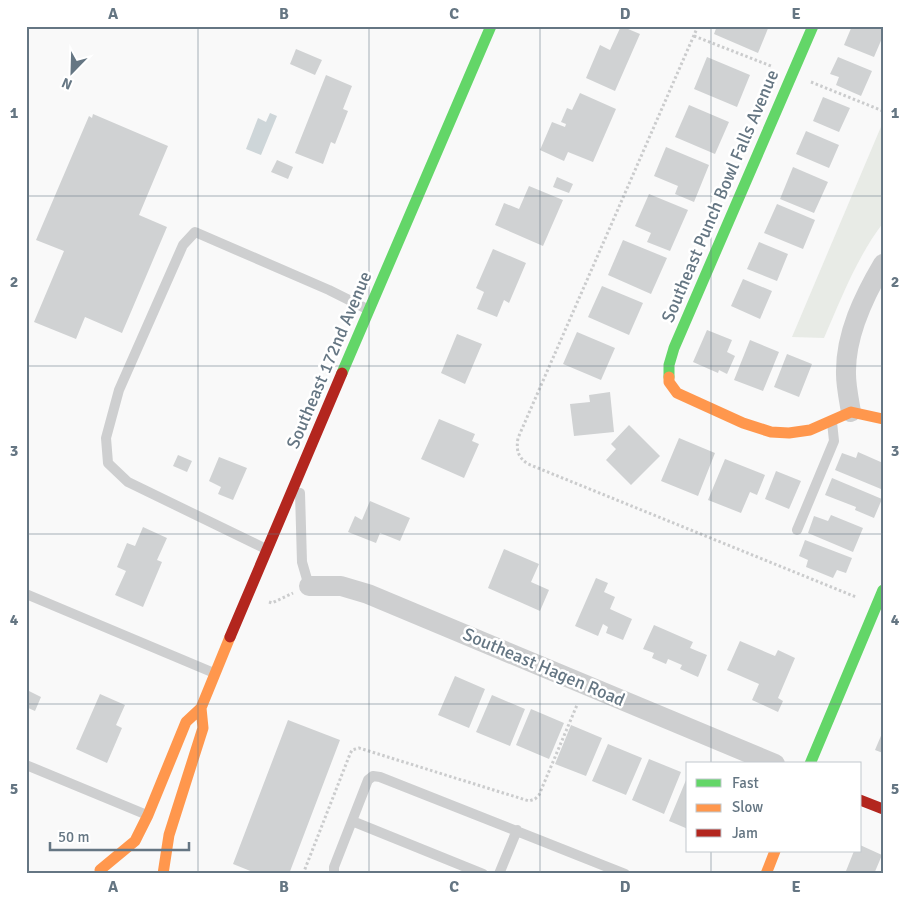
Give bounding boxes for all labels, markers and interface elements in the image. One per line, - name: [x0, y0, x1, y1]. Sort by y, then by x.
- text: A: [108, 4, 119, 24]
- text: B: [279, 4, 289, 24]
- text: C: [449, 4, 459, 24]
- text: D: [620, 4, 631, 24]
- text: E: [791, 4, 801, 24]
- north arrow: [48, 48, 98, 98]
- street label: Southeast Punch Bowl Falls Avenue: [657, 66, 783, 326]
- text: N: [59, 74, 75, 93]
- text: 1: [10, 103, 19, 123]
- text: 1: [891, 103, 900, 123]
- street label: Southeast 172nd Avenue: [282, 268, 376, 452]
- text: 2: [10, 272, 18, 292]
- text: 2: [891, 272, 899, 292]
- text: 3: [10, 441, 18, 461]
- text: 3: [891, 441, 899, 461]
- text: 4: [10, 610, 19, 630]
- text: 4: [891, 610, 900, 630]
- street label: Southeast Hagen Road: [460, 623, 628, 711]
- legend: [686, 762, 862, 852]
- text: Fast: [732, 774, 759, 792]
- text: 5: [10, 779, 18, 799]
- text: 5: [891, 779, 899, 799]
- text: Slow: [732, 798, 763, 816]
- scale bar: [50, 820, 189, 852]
- text: Jam: [732, 824, 758, 842]
- text: 50 m: [58, 828, 89, 846]
- text: A: [108, 877, 119, 897]
- text: B: [279, 877, 289, 897]
- text: C: [449, 877, 459, 897]
- text: D: [620, 877, 631, 897]
- text: E: [791, 877, 801, 897]

